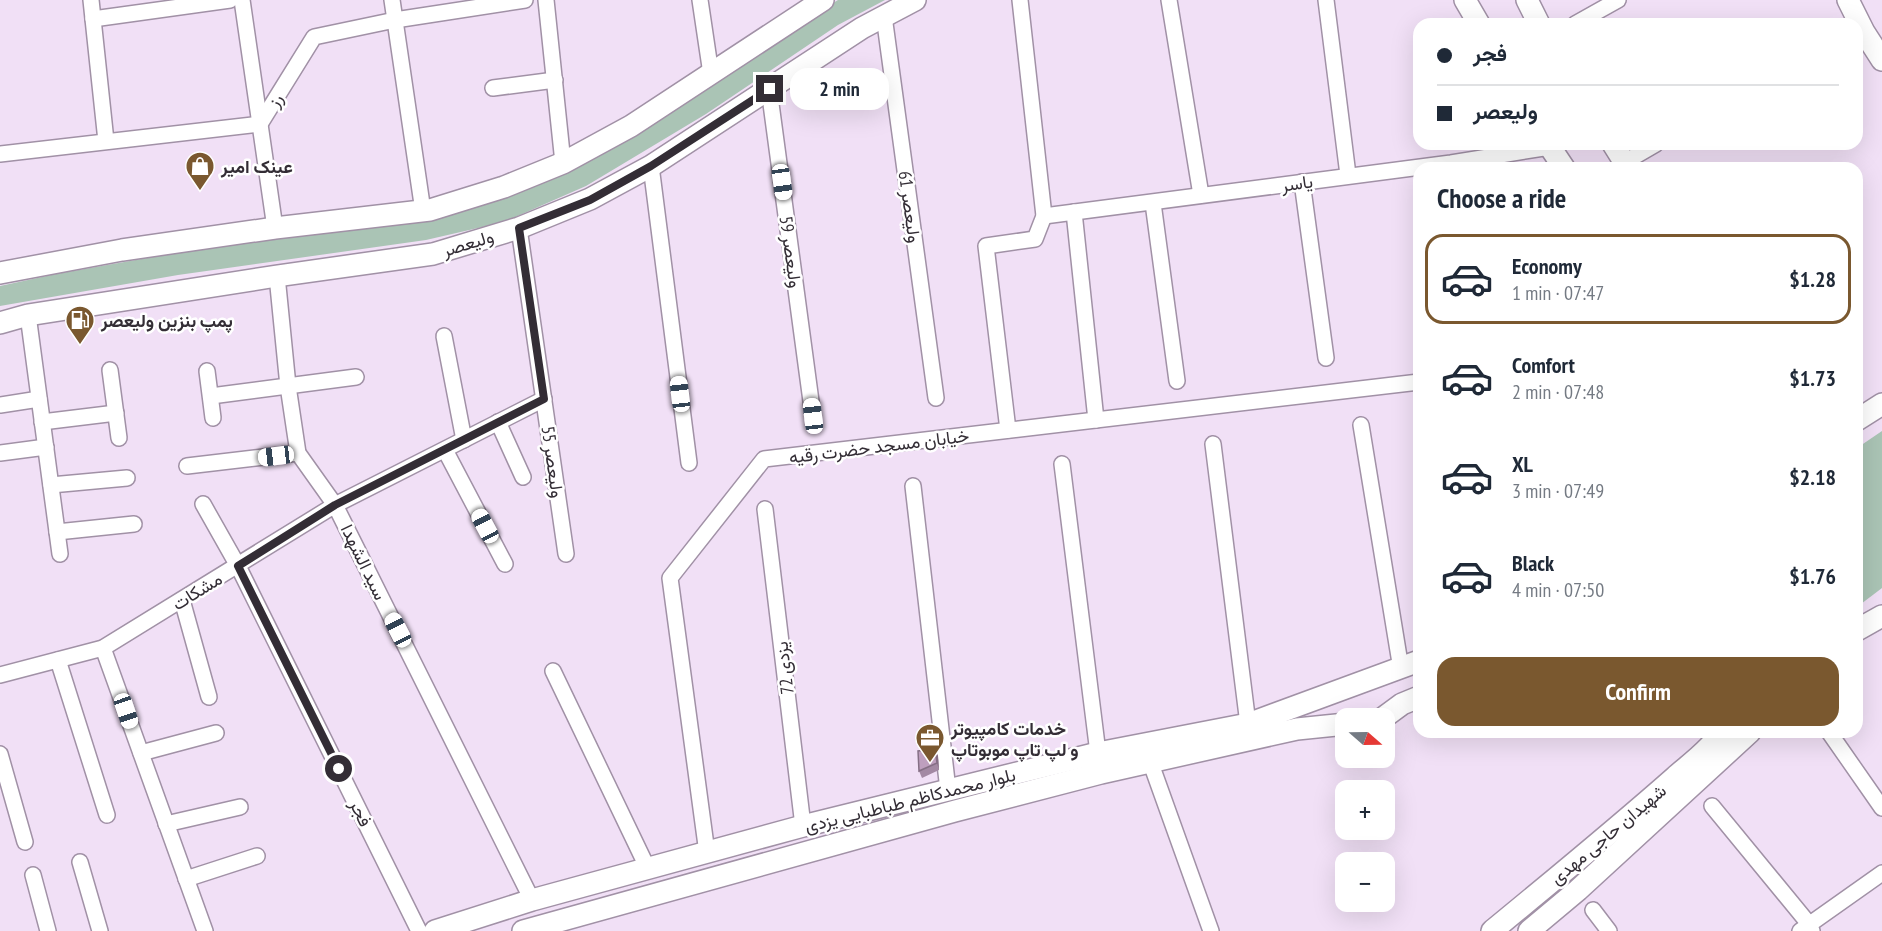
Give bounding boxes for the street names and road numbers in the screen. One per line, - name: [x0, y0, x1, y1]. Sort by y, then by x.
- street label: رز: [262, 89, 288, 112]
- street label: یاسر: [1279, 169, 1314, 197]
- street label: ولیعصر 61: [894, 170, 926, 244]
- street label: ولیعصر 59: [775, 215, 807, 289]
- street label: ولیعصر: [439, 224, 496, 262]
- street label: خیابان مسجد حضرت رقیه: [788, 424, 970, 468]
- street label: ولیعصر 55: [537, 425, 569, 499]
- street label: سید الشهدا: [336, 520, 392, 604]
- street label: مشکات: [168, 567, 226, 615]
- street label: یزدی 72: [769, 640, 799, 696]
- street label: بلوار محمدکاظم طباطبایی یزدی: [802, 763, 1018, 838]
- street label: شهیدان حاجی مهدی: [1545, 779, 1671, 889]
- street label: فجر: [344, 795, 377, 830]

